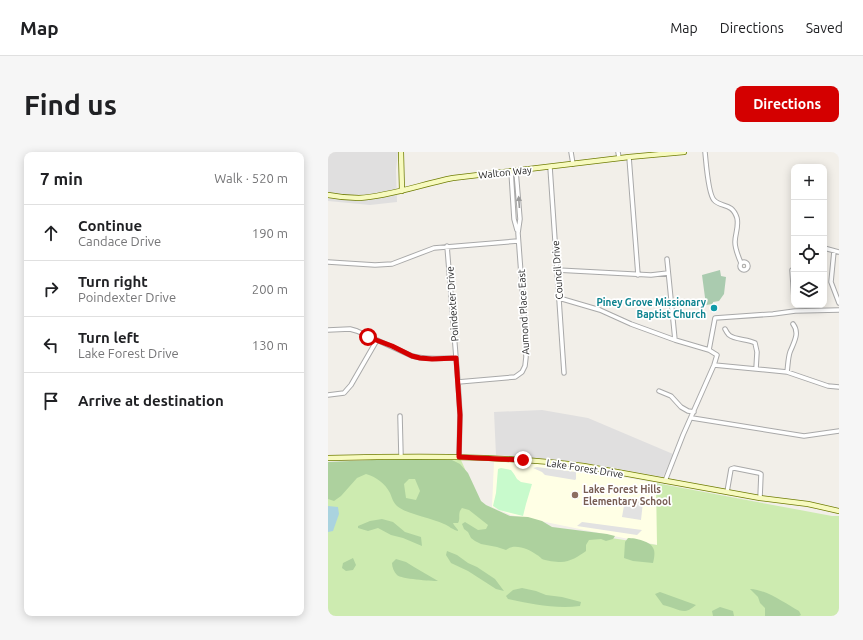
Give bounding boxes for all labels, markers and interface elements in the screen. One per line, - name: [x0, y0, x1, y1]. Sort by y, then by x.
- text: Map: [20, 17, 59, 39]
- text: Map: [670, 20, 698, 36]
- text: Directions: [720, 20, 784, 36]
- text: Saved: [806, 20, 843, 36]
- button: Directions: [735, 86, 839, 122]
- text: Find us: [24, 89, 117, 120]
- street label: Walton Way: [478, 164, 532, 181]
- map controls: [791, 164, 827, 308]
- button: +: [791, 164, 827, 200]
- text: 7 min: [40, 169, 83, 188]
- text: Walk · 520 m: [214, 171, 288, 185]
- one-way arrow: [515, 196, 522, 208]
- button: −: [791, 200, 827, 236]
- text: Continue: [78, 217, 142, 234]
- icon: ahead: [40, 222, 62, 244]
- text: 190 m: [252, 226, 288, 240]
- text: Candace Drive: [78, 234, 161, 248]
- button: locate: [791, 236, 827, 272]
- street label: Council Drive: [550, 240, 565, 300]
- street label: Poindexter Drive: [444, 266, 461, 342]
- street label: Aumond Place East: [516, 269, 531, 355]
- button: layers: [791, 272, 827, 308]
- text: Turn right: [78, 273, 148, 290]
- icon: right: [40, 278, 62, 300]
- text: 200 m: [252, 282, 288, 296]
- text: Poindexter Drive: [78, 290, 176, 304]
- place label: Piney Grove Missionary Baptist Church: [596, 297, 707, 320]
- marker: Piney Grove Missionary Baptist Church: [709, 303, 719, 313]
- route start: [359, 328, 377, 346]
- text: Turn left: [78, 329, 139, 346]
- icon: left: [40, 334, 62, 356]
- text: 130 m: [252, 338, 288, 352]
- text: Lake Forest Drive: [78, 346, 179, 360]
- icon: arrive: [40, 390, 62, 412]
- text: Arrive at destination: [78, 392, 224, 409]
- route end: [514, 451, 532, 469]
- street label: Lake Forest Drive: [546, 457, 624, 480]
- place label: Lake Forest Hills Elementary School: [583, 484, 671, 507]
- marker: Lake Forest Hills Elementary School: [570, 490, 580, 500]

